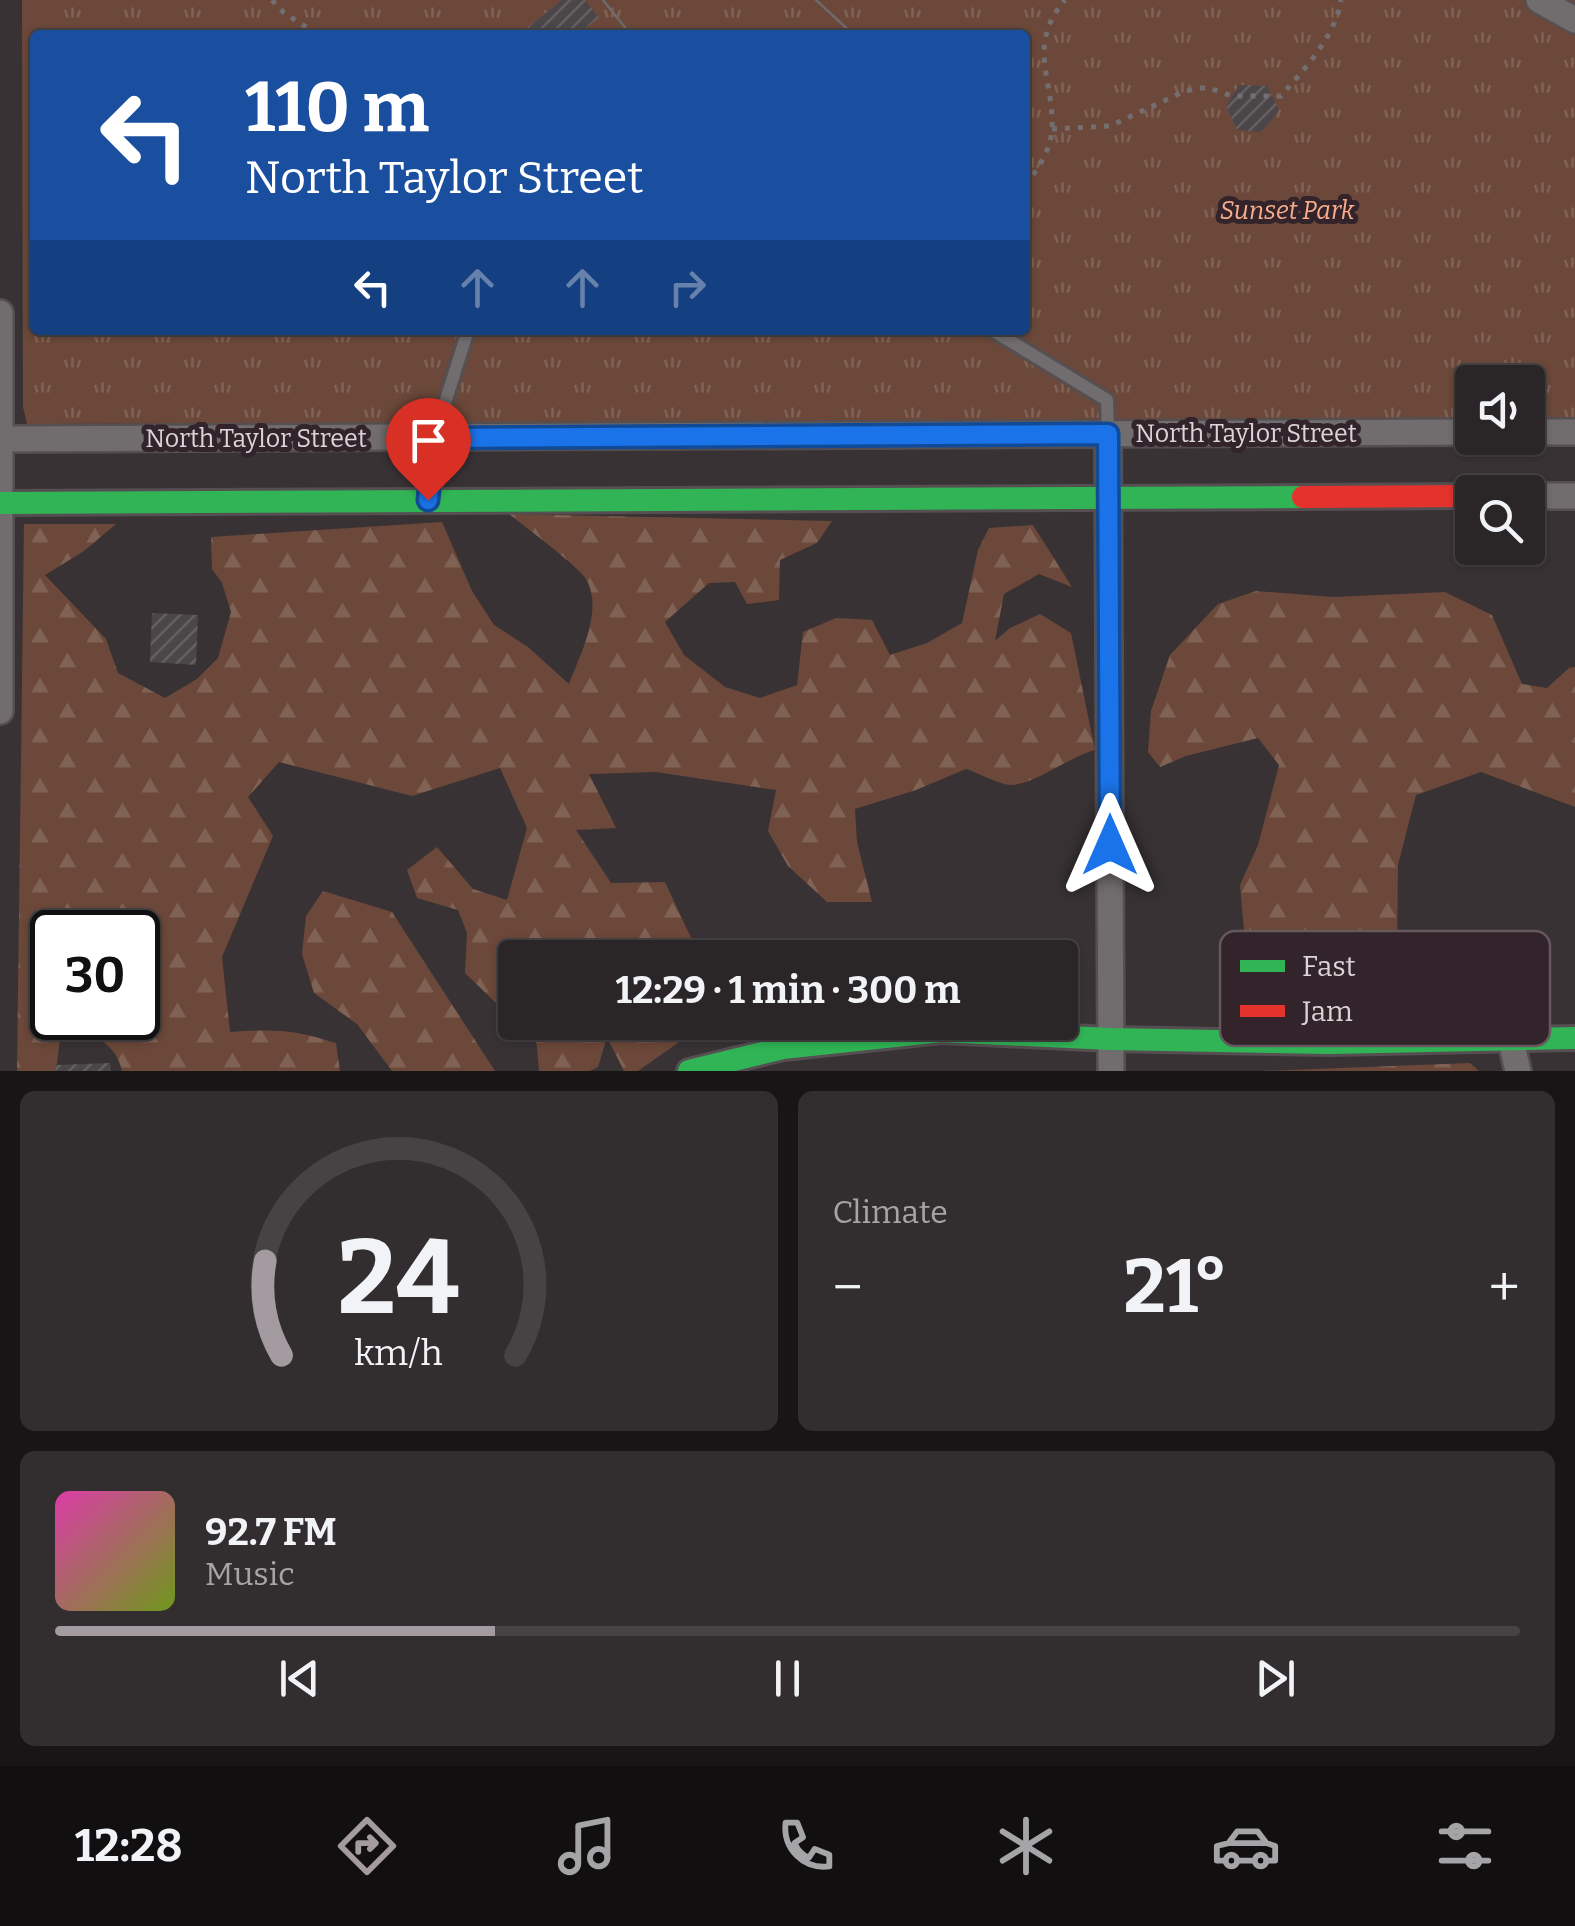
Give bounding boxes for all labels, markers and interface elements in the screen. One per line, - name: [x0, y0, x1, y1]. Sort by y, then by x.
- text: 110 m: [245, 66, 429, 150]
- icon: left: [80, 70, 210, 200]
- text: North Taylor Street: [245, 151, 644, 205]
- park label: Sunset Park: [1220, 196, 1355, 226]
- icon: left: [345, 260, 400, 315]
- icon: ahead: [450, 260, 505, 315]
- icon: ahead: [555, 260, 610, 315]
- icon: right: [660, 260, 715, 315]
- map controls: [1455, 365, 1545, 565]
- button: sound: [1455, 365, 1545, 455]
- pin: [386, 398, 471, 501]
- icon: arrive: [401, 413, 456, 468]
- street label: North Taylor Street: [1135, 419, 1357, 449]
- street label: North Taylor Street: [145, 424, 367, 454]
- button: search: [1455, 475, 1545, 565]
- position arrow: [1058, 793, 1162, 897]
- speed limit sign: 30: [30, 910, 160, 1040]
- legend: [1220, 931, 1550, 1046]
- text: Fast: [1302, 950, 1356, 983]
- text: 12:29 · 1 min · 300 m: [616, 967, 960, 1013]
- text: Jam: [1301, 995, 1353, 1028]
- text: Climate: [833, 1193, 948, 1231]
- text: 24: [338, 1216, 460, 1341]
- text: 21°: [1123, 1242, 1228, 1332]
- text: −: [833, 1255, 863, 1321]
- text: +: [1489, 1255, 1520, 1321]
- text: km/h: [355, 1332, 443, 1374]
- text: 92.7 FM: [205, 1509, 337, 1555]
- text: Music: [205, 1555, 295, 1593]
- icon: previous: [272, 1651, 327, 1706]
- icon: pause: [760, 1651, 815, 1706]
- icon: next: [1248, 1651, 1303, 1706]
- icon: directions: [332, 1811, 402, 1881]
- icon: music: [552, 1811, 622, 1881]
- icon: phone: [771, 1811, 841, 1881]
- icon: climate: [991, 1811, 1061, 1881]
- icon: car: [1211, 1811, 1281, 1881]
- icon: filters: [1430, 1811, 1500, 1881]
- text: 12:28: [75, 1819, 182, 1873]

